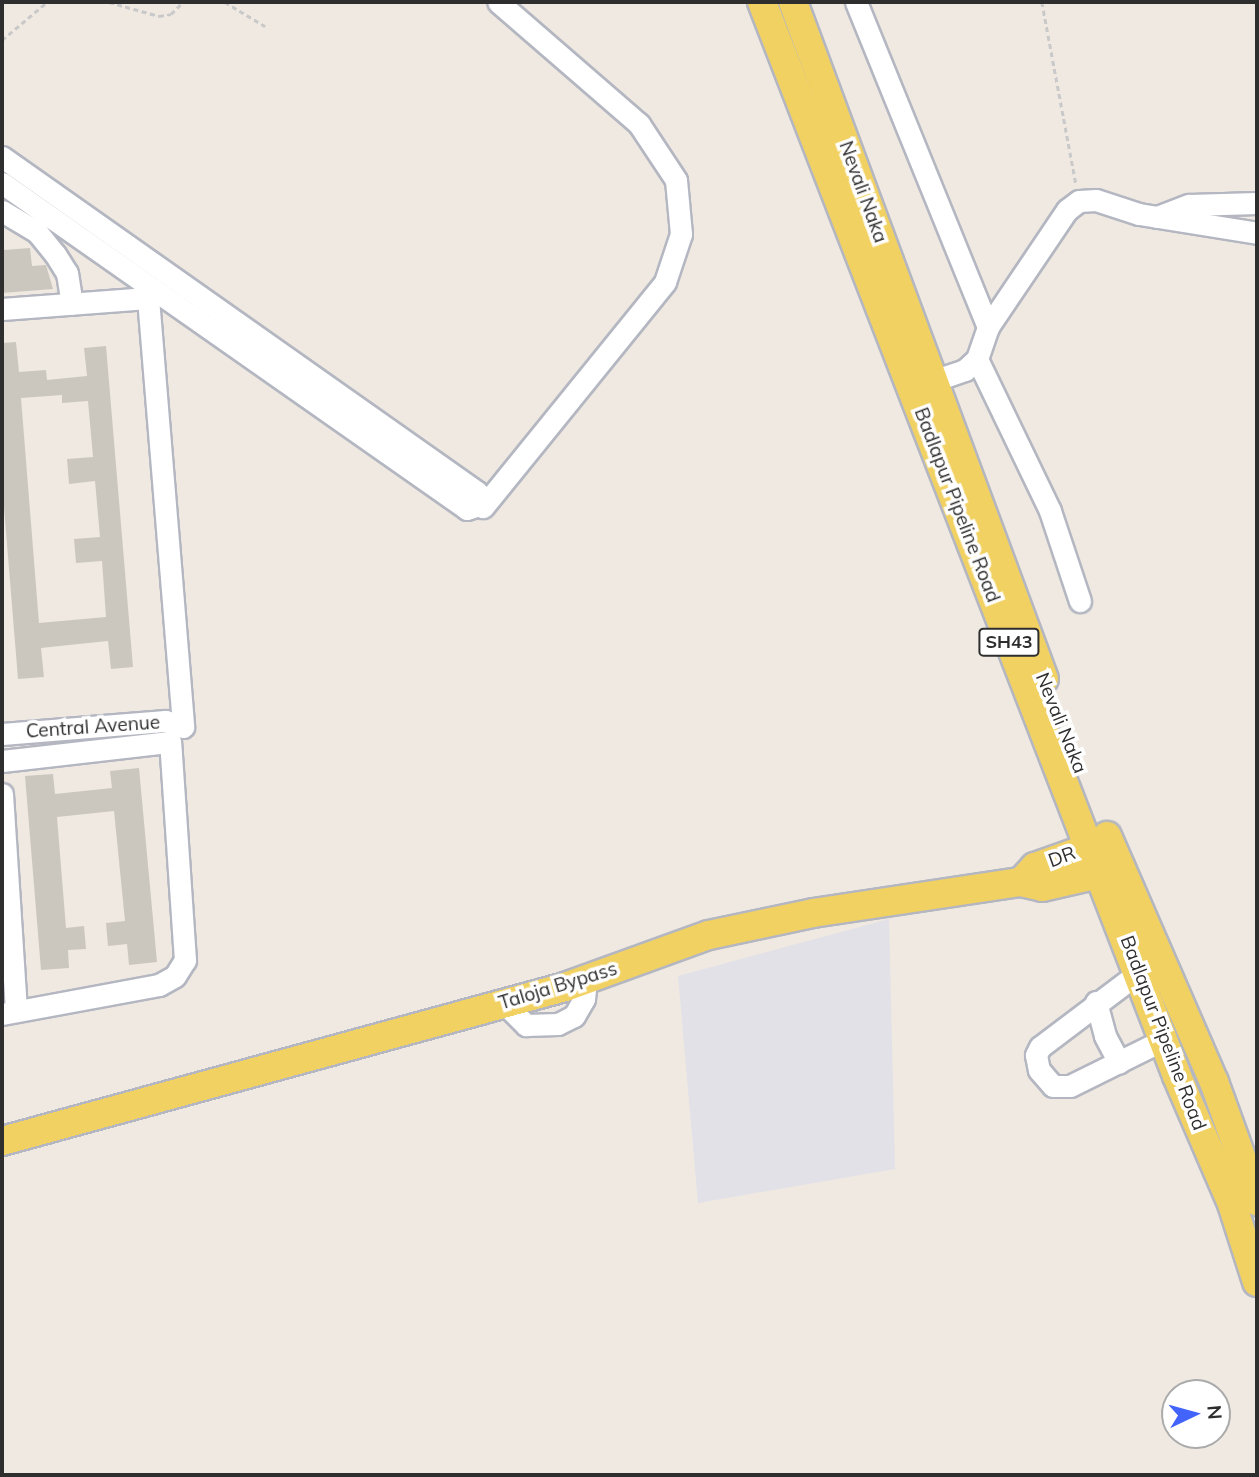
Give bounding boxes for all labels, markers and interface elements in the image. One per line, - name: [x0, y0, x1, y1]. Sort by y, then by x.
- street label: Nevali Naka: [834, 138, 892, 246]
- street label: Badlapur Pipeline Road: [909, 405, 1005, 605]
- road number: SH43: [978, 628, 1040, 656]
- street label: Nevali Naka: [1031, 669, 1091, 777]
- street label: Central Avenue: [25, 711, 161, 743]
- street label: DR: [1045, 842, 1079, 872]
- street label: Badlapur Pipeline Road: [1115, 933, 1211, 1133]
- street label: Taloja Bypass: [496, 957, 620, 1015]
- north arrow: [1161, 1379, 1231, 1449]
- text: N: [1202, 1404, 1228, 1421]

